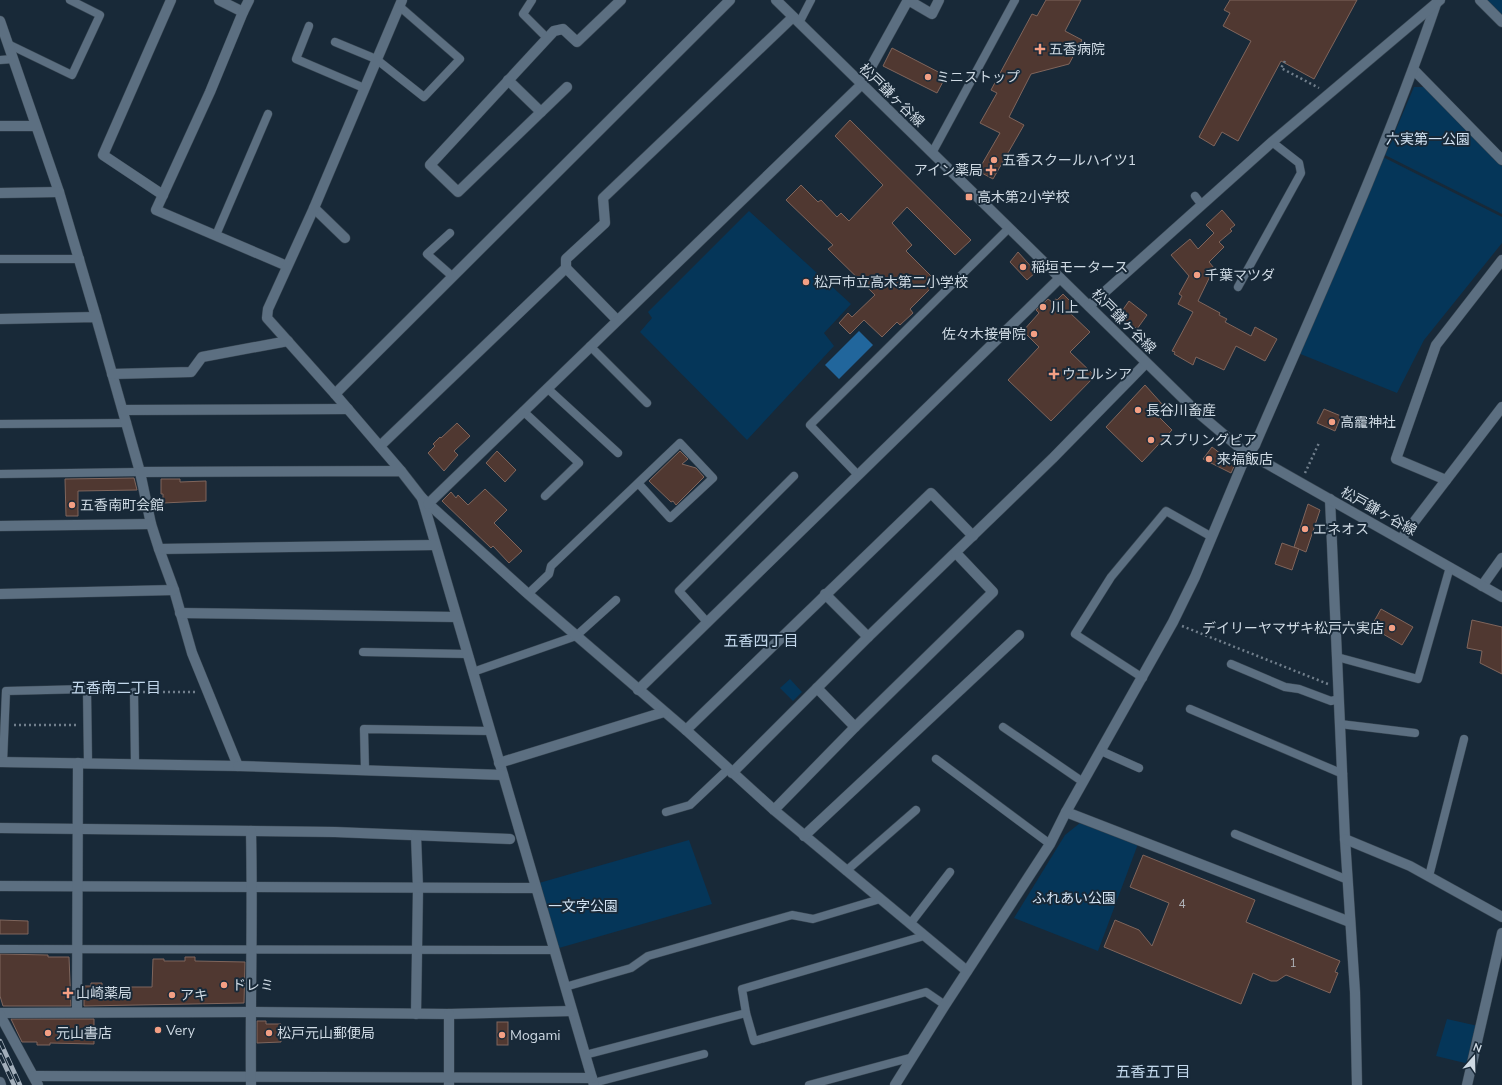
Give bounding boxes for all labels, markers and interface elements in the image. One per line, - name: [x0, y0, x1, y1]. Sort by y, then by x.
- place label: 五香病院: [1049, 40, 1105, 59]
- marker: 五香病院: [1034, 43, 1046, 55]
- street label: 松戸鎌ヶ谷線: [855, 59, 928, 131]
- place label: ミニストップ: [936, 68, 1020, 87]
- marker: ミニストップ: [923, 72, 933, 82]
- park label: 六実第一公園: [1386, 130, 1470, 149]
- place label: 五香スクールハイツ1: [1002, 151, 1136, 170]
- marker: 五香スクールハイツ1: [989, 155, 999, 165]
- place label: アイン薬局: [914, 161, 983, 180]
- marker: アイン薬局: [986, 165, 996, 175]
- place label: 高木第2小学校: [977, 188, 1069, 207]
- marker: 高木第2小学校: [964, 192, 974, 202]
- place label: 稲垣モータース: [1031, 258, 1128, 277]
- marker: 稲垣モータース: [1018, 262, 1028, 272]
- place label: 千葉マツダ: [1205, 266, 1275, 285]
- marker: 千葉マツダ: [1192, 270, 1202, 280]
- place label: 松戸市立高木第二小学校: [814, 273, 968, 292]
- marker: 松戸市立高木第二小学校: [801, 277, 811, 287]
- street label: 松戸鎌ヶ谷線: [1087, 285, 1160, 358]
- place label: 川上: [1051, 298, 1079, 317]
- marker: 川上: [1038, 302, 1048, 312]
- place label: 佐々木接骨院: [942, 325, 1026, 344]
- marker: 佐々木接骨院: [1029, 329, 1039, 339]
- place label: ウエルシア: [1062, 365, 1132, 384]
- marker: ウエルシア: [1049, 369, 1059, 379]
- place label: 長谷川畜産: [1146, 401, 1216, 420]
- marker: 長谷川畜産: [1133, 405, 1143, 415]
- place label: 高靇神社: [1340, 413, 1396, 432]
- marker: 高靇神社: [1327, 417, 1337, 427]
- place label: スプリングピア: [1159, 431, 1257, 450]
- marker: スプリングピア: [1146, 435, 1156, 445]
- place label: 来福飯店: [1217, 450, 1273, 469]
- marker: 来福飯店: [1204, 454, 1214, 464]
- street label: 松戸鎌ヶ谷線: [1337, 483, 1420, 540]
- place label: 五香南町会館: [80, 496, 164, 515]
- marker: 五香南町会館: [67, 500, 77, 510]
- place label: エネオス: [1313, 520, 1369, 539]
- marker: エネオス: [1300, 524, 1310, 534]
- place label: デイリーヤマザキ松戸六実店: [1202, 619, 1384, 638]
- marker: デイリーヤマザキ松戸六実店: [1387, 623, 1397, 633]
- district label: 五香四丁目: [723, 631, 799, 651]
- district label: 五香南二丁目: [71, 678, 161, 698]
- park label: ふれあい公園: [1032, 889, 1116, 908]
- house number: 4: [1178, 896, 1186, 912]
- park label: 一文字公園: [548, 897, 618, 916]
- house number: 1: [1289, 955, 1297, 971]
- place label: ドレミ: [232, 976, 274, 995]
- marker: ドレミ: [219, 980, 229, 990]
- place label: 山崎薬局: [76, 984, 132, 1003]
- place label: アキ: [180, 986, 208, 1005]
- marker: 山崎薬局: [63, 988, 73, 998]
- marker: アキ: [167, 990, 177, 1000]
- place label: Very: [165, 1021, 196, 1040]
- place label: 元山書店: [56, 1024, 112, 1043]
- place label: 松戸元山郵便局: [277, 1024, 375, 1043]
- marker: Very: [153, 1025, 163, 1035]
- place label: Mogami: [510, 1026, 561, 1045]
- marker: 元山書店: [43, 1028, 53, 1038]
- marker: 松戸元山郵便局: [264, 1028, 274, 1038]
- marker: Mogami: [497, 1030, 507, 1040]
- north arrow: [1454, 1037, 1494, 1077]
- text: N: [1471, 1040, 1484, 1057]
- district label: 五香五丁目: [1115, 1062, 1191, 1082]

